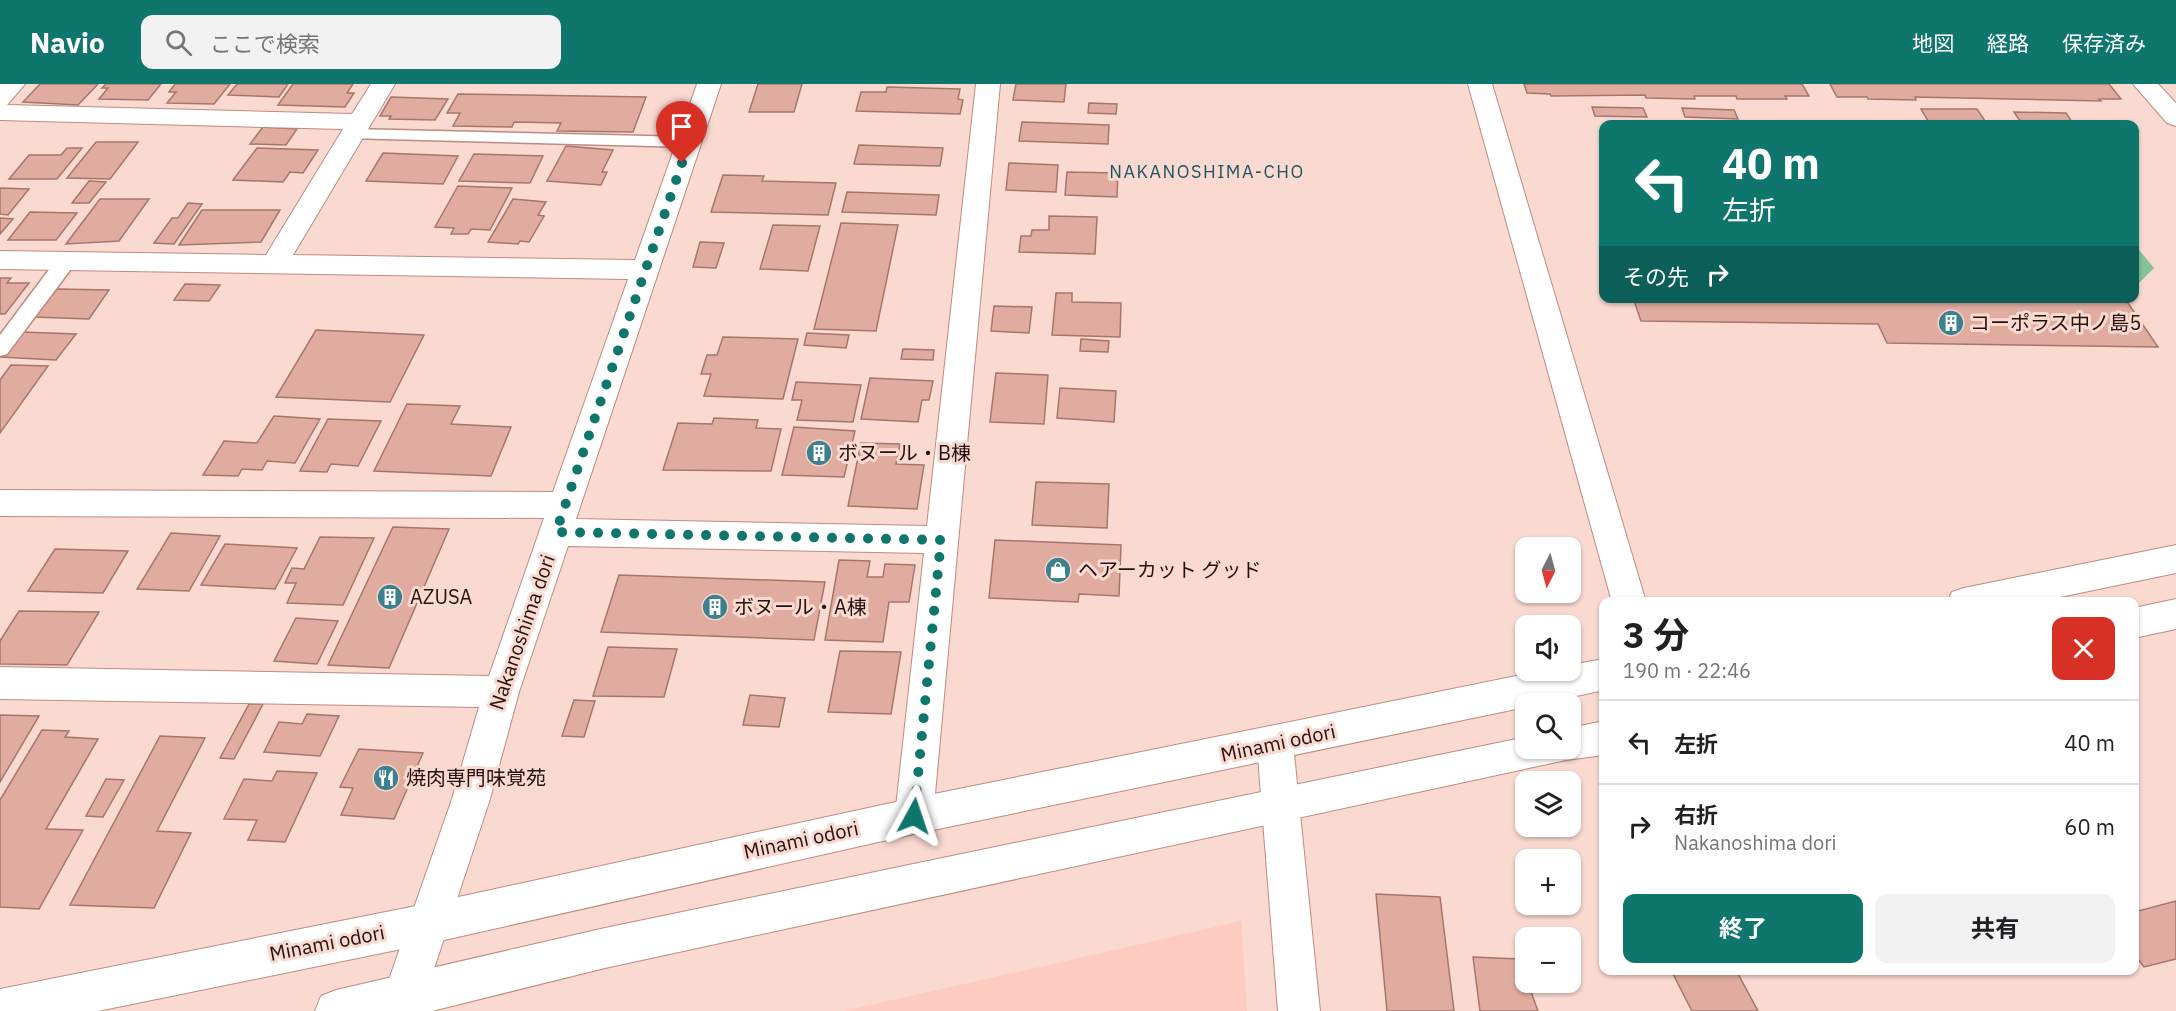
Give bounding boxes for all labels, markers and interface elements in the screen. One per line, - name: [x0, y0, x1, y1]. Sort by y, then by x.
- search box: [141, 15, 561, 69]
- text: Navio: [30, 24, 105, 61]
- icon: search: [162, 26, 195, 59]
- text: ここで検索: [210, 29, 320, 58]
- text: 地図: [1912, 29, 1954, 57]
- text: 経路: [1987, 29, 2029, 57]
- text: 保存済み: [2062, 29, 2146, 57]
- pin: [656, 101, 707, 163]
- icon: arrive: [665, 110, 698, 143]
- text: 40 m: [1722, 136, 1820, 191]
- icon: left: [1623, 144, 1701, 222]
- district label: NAKANOSHIMA-CHO: [1109, 160, 1305, 183]
- text: 左折: [1722, 192, 1776, 227]
- icon: right: [1701, 258, 1734, 291]
- text: その先: [1623, 262, 1689, 291]
- building icon: コーポラス中ノ島5: [1936, 308, 1966, 338]
- place label: コーポラス中ノ島5: [1970, 309, 2142, 336]
- building icon: ボヌール・B棟: [804, 438, 834, 468]
- place label: ボヌール・B棟: [838, 439, 971, 466]
- north arrow: [1515, 537, 1581, 603]
- map controls: [1515, 537, 1581, 993]
- street label: Nakanoshima dori: [482, 551, 561, 713]
- shop icon: ヘアーカット グッド: [1043, 555, 1073, 585]
- place label: ヘアーカット グッド: [1078, 556, 1262, 583]
- building icon: AZUSA: [375, 582, 405, 612]
- place label: AZUSA: [410, 583, 473, 610]
- building icon: ボヌール・A棟: [700, 592, 730, 622]
- place label: ボヌール・A棟: [734, 593, 867, 620]
- text: 3 分: [1623, 611, 1689, 658]
- button: sound: [1515, 615, 1581, 681]
- button: close: [2052, 617, 2115, 680]
- text: 190 m · 22:46: [1623, 657, 1751, 684]
- button: search: [1515, 693, 1581, 759]
- street label: Minami odori: [1218, 717, 1338, 768]
- icon: left: [1623, 726, 1656, 759]
- text: 40 m: [2064, 728, 2115, 757]
- text: 左折: [1674, 729, 1718, 758]
- restaurant icon: 焼肉専門味覚苑: [371, 763, 401, 793]
- place label: 焼肉専門味覚苑: [406, 764, 546, 791]
- button: layers: [1515, 771, 1581, 837]
- position arrow: [882, 784, 946, 848]
- text: 右折: [1674, 800, 1718, 829]
- icon: right: [1623, 810, 1656, 843]
- text: 60 m: [2064, 812, 2115, 841]
- street label: Minami odori: [741, 814, 861, 865]
- text: Nakanoshima dori: [1674, 829, 1837, 856]
- button: +: [1515, 849, 1581, 915]
- button: 終了: [1623, 894, 1863, 963]
- button: 共有: [1875, 894, 2115, 963]
- street label: Minami odori: [267, 918, 387, 967]
- button: −: [1515, 927, 1581, 993]

